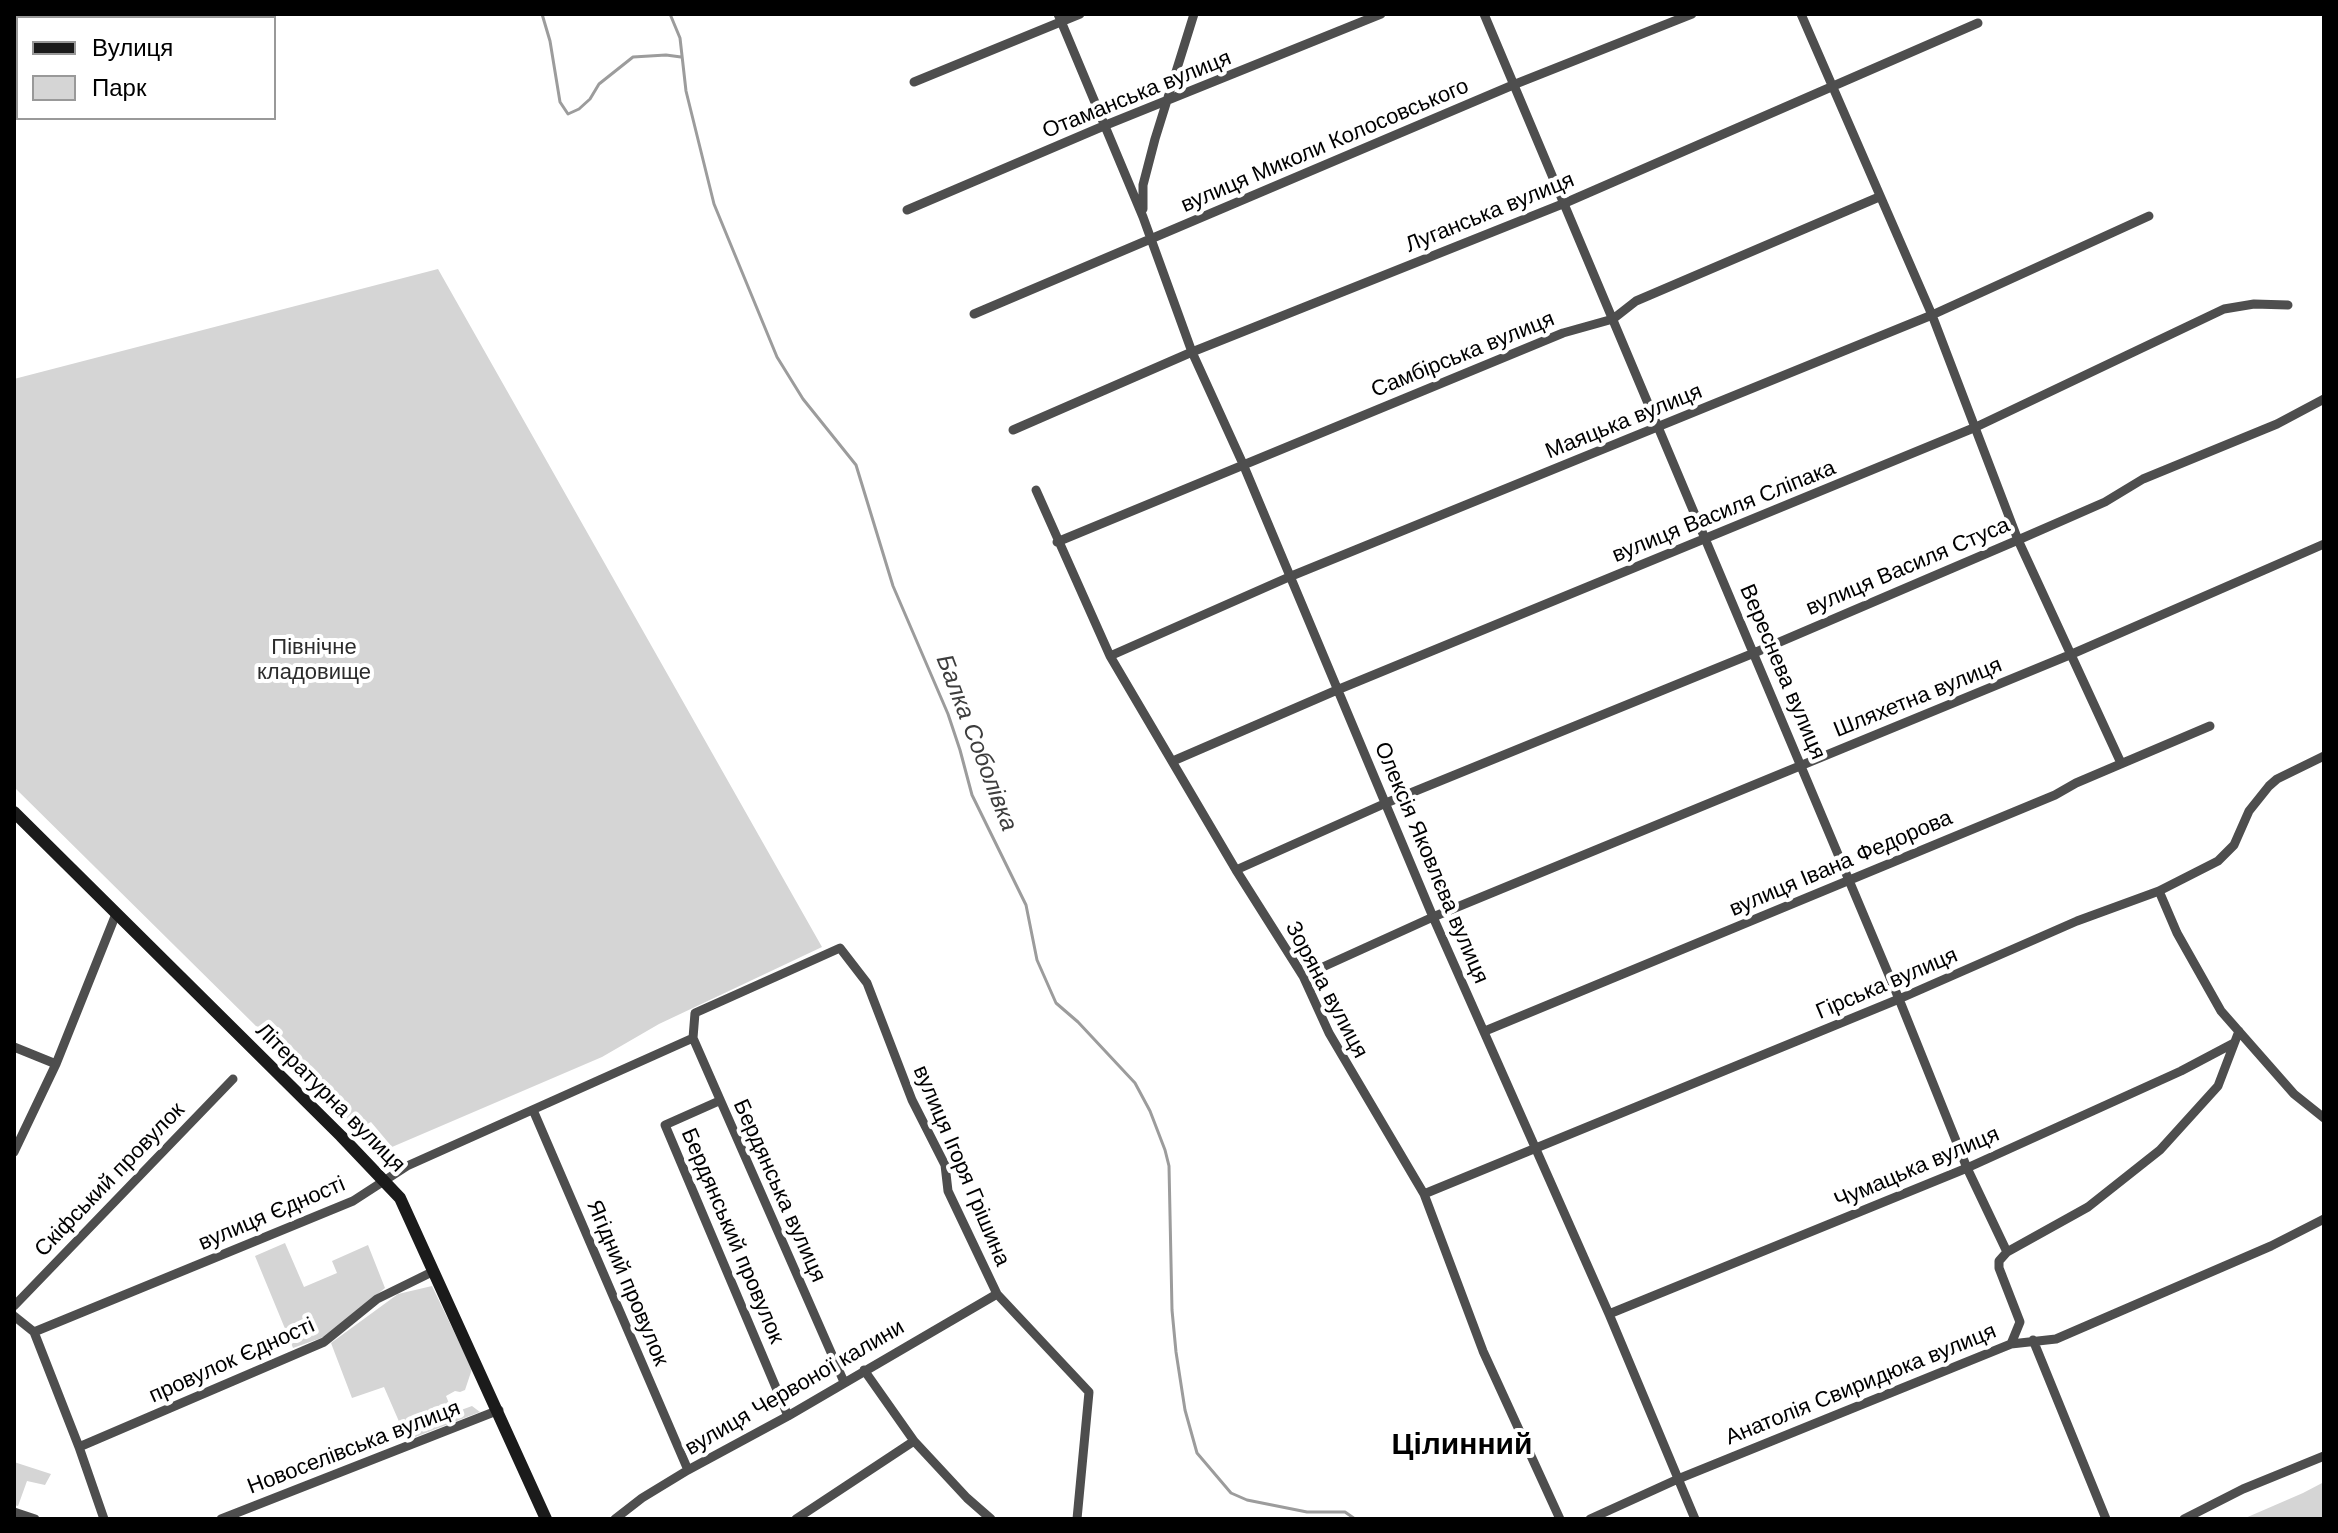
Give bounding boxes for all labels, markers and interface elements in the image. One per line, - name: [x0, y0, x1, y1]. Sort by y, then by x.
- legend: [16, 16, 276, 120]
- text: Вулиця: [92, 34, 173, 61]
- street label: Отаманська вулиця: [1039, 45, 1235, 145]
- street label: вулиця Миколи Колосовського: [1177, 73, 1473, 219]
- text: Парк: [92, 74, 146, 101]
- street label: Луганська вулиця: [1402, 167, 1578, 259]
- street label: Самбірська вулиця: [1368, 306, 1558, 404]
- street label: Маяцька вулиця: [1542, 379, 1706, 465]
- street label: вулиця Василя Сліпака: [1608, 455, 1840, 569]
- street label: вулиця Василя Стуса: [1802, 512, 2014, 622]
- street label: Вереснева вулиця: [1733, 580, 1831, 764]
- park label: Північне кладовище: [257, 635, 371, 686]
- water label: Балка Соболівка: [929, 651, 1023, 835]
- street label: Шляхетна вулиця: [1830, 652, 2006, 744]
- street label: Олексія Яковлєва вулиця: [1368, 738, 1494, 988]
- street label: вулиця Івана Федорова: [1726, 805, 1956, 923]
- street label: Зоряна вулиця: [1279, 917, 1373, 1063]
- street label: Гірська вулиця: [1812, 942, 1962, 1026]
- street label: Літературна вулиця: [250, 1018, 410, 1178]
- street label: вулиця Ігоря Грішина: [907, 1062, 1015, 1270]
- street label: Бердянська вулиця: [727, 1095, 831, 1287]
- street label: Скіфський провулок: [30, 1097, 190, 1263]
- street label: Чумацька вулиця: [1831, 1121, 2003, 1215]
- street label: Бердянський провулок: [675, 1124, 789, 1348]
- street label: вулиця Єдності: [195, 1171, 349, 1257]
- street label: Ягідний провулок: [580, 1196, 674, 1370]
- street label: провулок Єдності: [145, 1313, 319, 1409]
- street label: вулиця Червоної калини: [681, 1314, 909, 1462]
- street label: Анатолія Свиридюка вулиця: [1722, 1319, 2000, 1451]
- street label: Новоселівська вулиця: [244, 1395, 464, 1501]
- district label: Цілинний: [1392, 1428, 1532, 1464]

